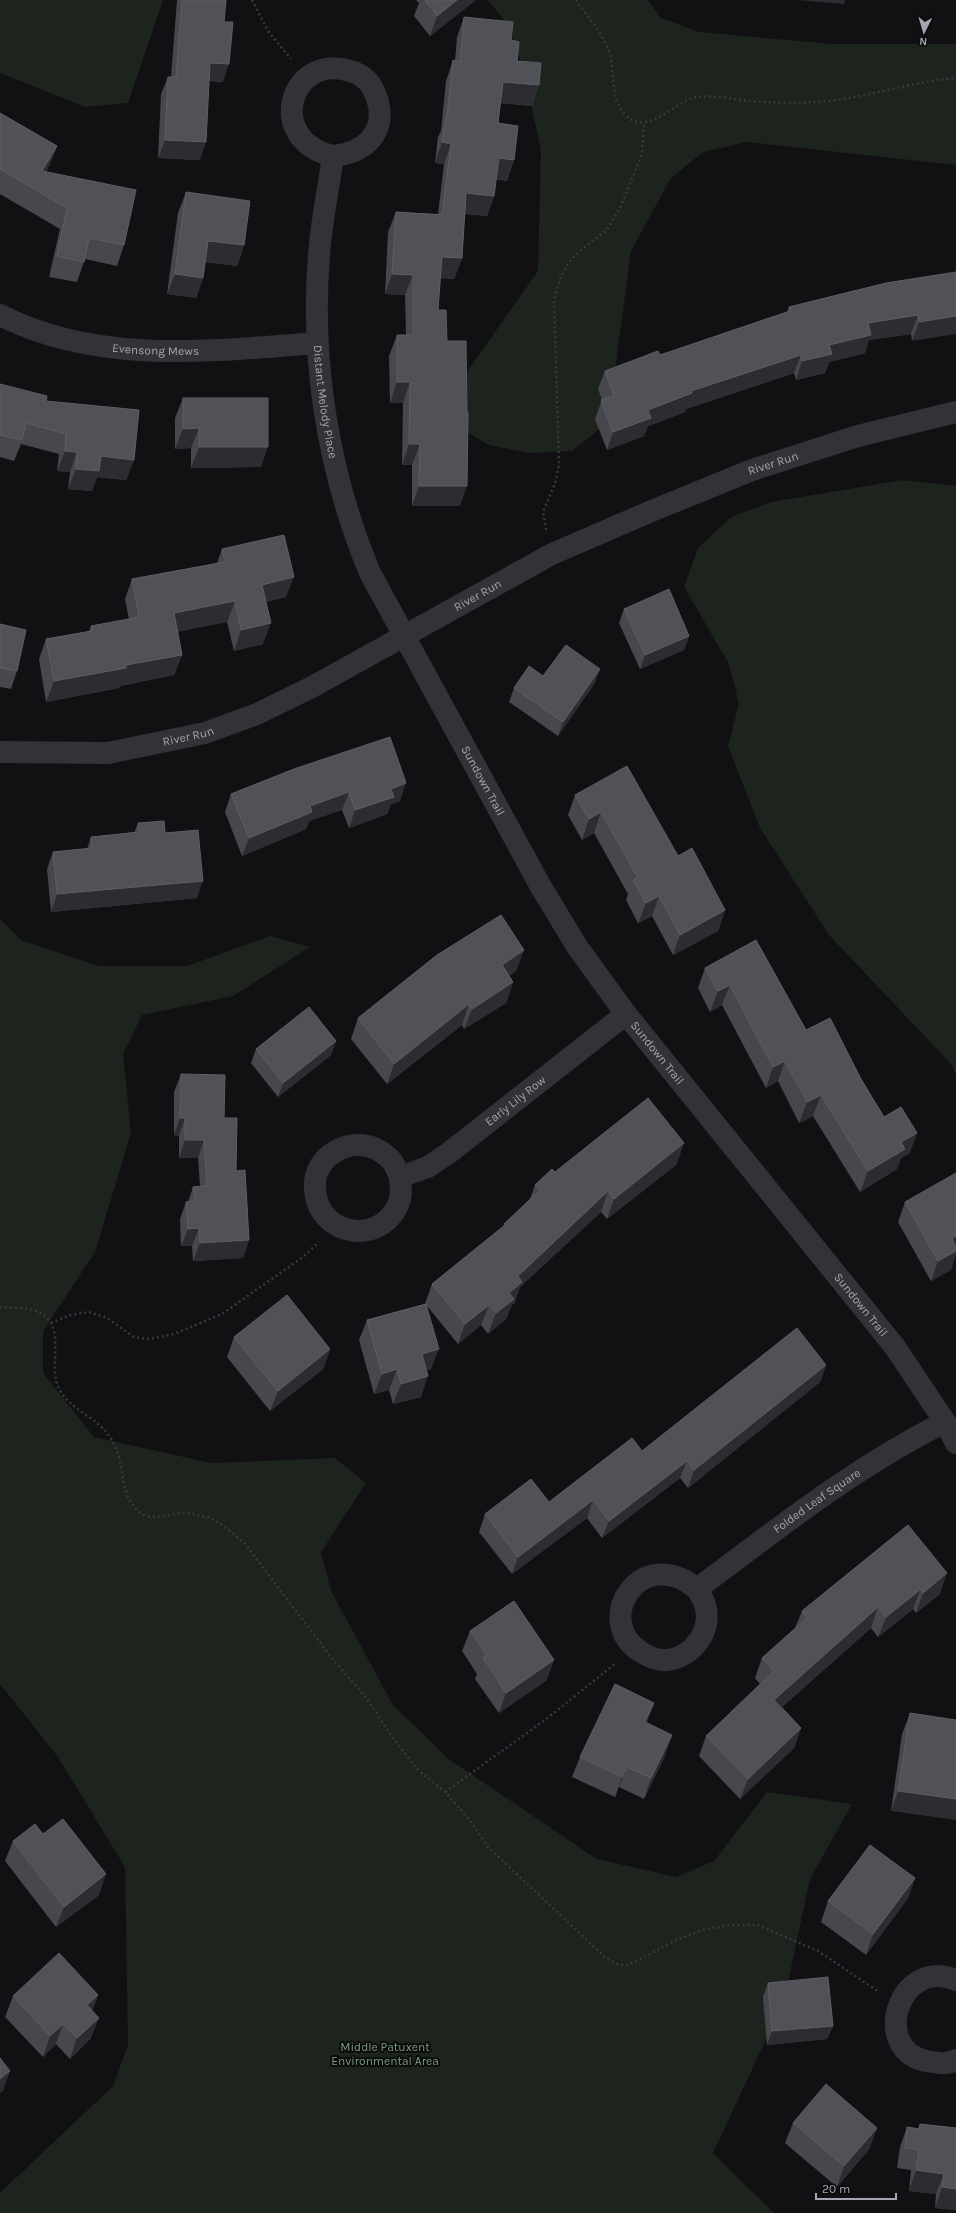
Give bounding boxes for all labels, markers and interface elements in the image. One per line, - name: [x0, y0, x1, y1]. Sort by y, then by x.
- north arrow: [904, 12, 944, 52]
- text: N: [919, 35, 928, 48]
- street label: Evensong Mews: [111, 341, 199, 358]
- street label: Distant Melody Place: [311, 345, 340, 460]
- street label: River Run: [746, 449, 800, 478]
- street label: River Run: [451, 576, 504, 614]
- street label: River Run: [161, 723, 216, 749]
- street label: Sundown Trail: [458, 743, 508, 818]
- street label: Sundown Trail: [628, 1018, 687, 1087]
- street label: Early Lily Row: [482, 1073, 549, 1129]
- street label: Sundown Trail: [831, 1270, 891, 1339]
- street label: Folded Leaf Square: [771, 1466, 863, 1536]
- park label: Middle Patuxent Environmental Area: [331, 2040, 439, 2068]
- scale bar: [816, 2175, 896, 2201]
- text: 20 m: [822, 2182, 850, 2196]

